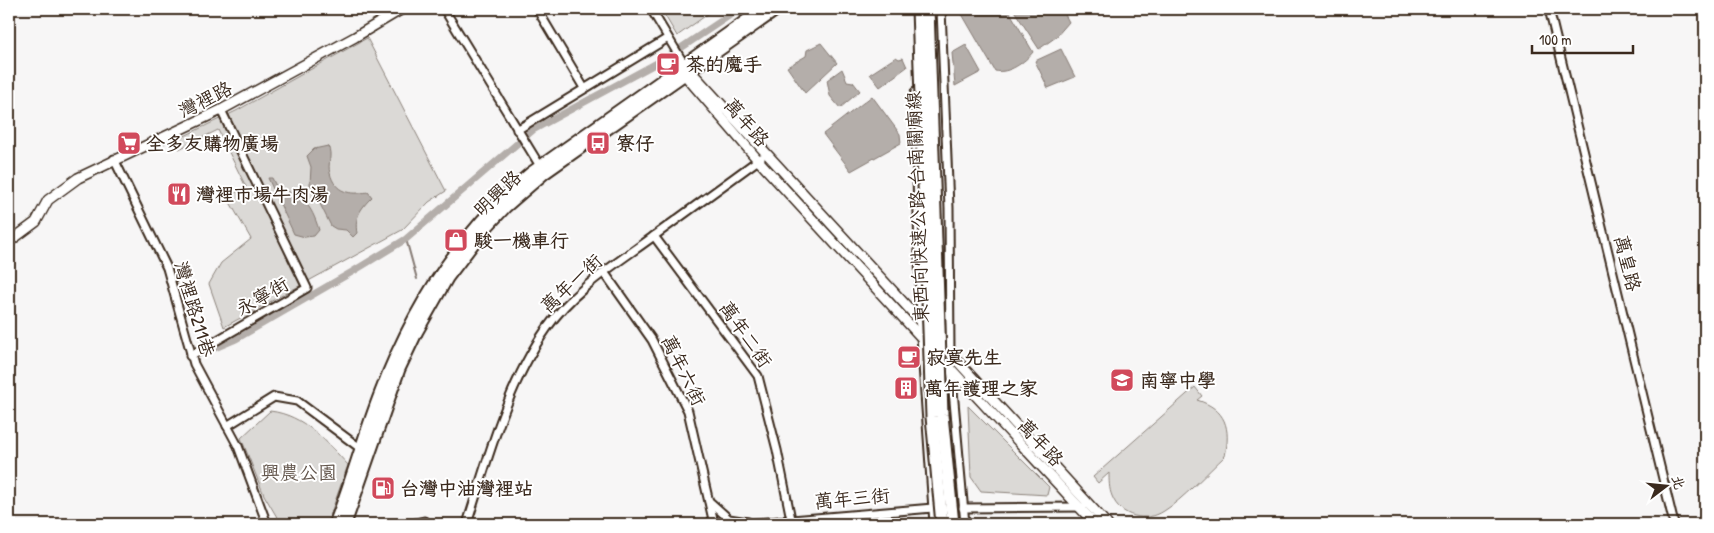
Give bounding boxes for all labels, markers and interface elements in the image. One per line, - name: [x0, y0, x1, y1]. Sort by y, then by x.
- scale bar: [1532, 22, 1633, 54]
- text: 100 m: [1539, 29, 1572, 50]
- cafe icon: 茶的魔手: [655, 51, 681, 77]
- place label: 茶的魔手: [686, 51, 762, 77]
- street label: 灣裡路: [174, 74, 236, 124]
- street label: 東西向快速公路 台南關廟線: [900, 90, 934, 324]
- street label: 萬年路: [718, 92, 776, 152]
- supermarket icon: 全多友購物廣場: [116, 130, 142, 156]
- place label: 全多友購物廣場: [146, 130, 279, 156]
- bus stop icon: 寮仔: [585, 130, 611, 156]
- place label: 寮仔: [616, 130, 655, 156]
- street label: 明興路: [467, 164, 527, 222]
- restaurant icon: 灣裡市場牛肉湯: [166, 181, 192, 207]
- place label: 灣裡市場牛肉湯: [196, 181, 329, 207]
- shop icon: 駿一機車行: [443, 227, 469, 253]
- place label: 駿一機車行: [474, 227, 569, 253]
- street label: 萬皇路: [1608, 232, 1648, 294]
- street label: 萬年一街: [534, 248, 608, 318]
- street label: 灣裡路211巷: [168, 258, 222, 360]
- street label: 永寧街: [231, 270, 293, 322]
- street label: 萬年二街: [714, 295, 778, 373]
- street label: 萬年六街: [656, 330, 712, 410]
- cafe icon: 寂寞先生: [896, 344, 922, 370]
- place label: 寂寞先生: [926, 344, 1002, 370]
- school or university icon: 南寧中學: [1109, 367, 1135, 393]
- place label: 南寧中學: [1140, 367, 1216, 393]
- building icon: 萬年護理之家: [893, 375, 919, 401]
- place label: 萬年護理之家: [924, 375, 1038, 401]
- street label: 萬年路: [1012, 412, 1070, 472]
- park label: 興農公園: [261, 459, 337, 485]
- north arrow: [1642, 460, 1692, 510]
- text: 北: [1668, 473, 1690, 492]
- fuel station icon: 台灣中油灣裡站: [370, 475, 396, 501]
- place label: 台灣中油灣裡站: [400, 475, 533, 501]
- street label: 萬年三街: [813, 482, 891, 514]

